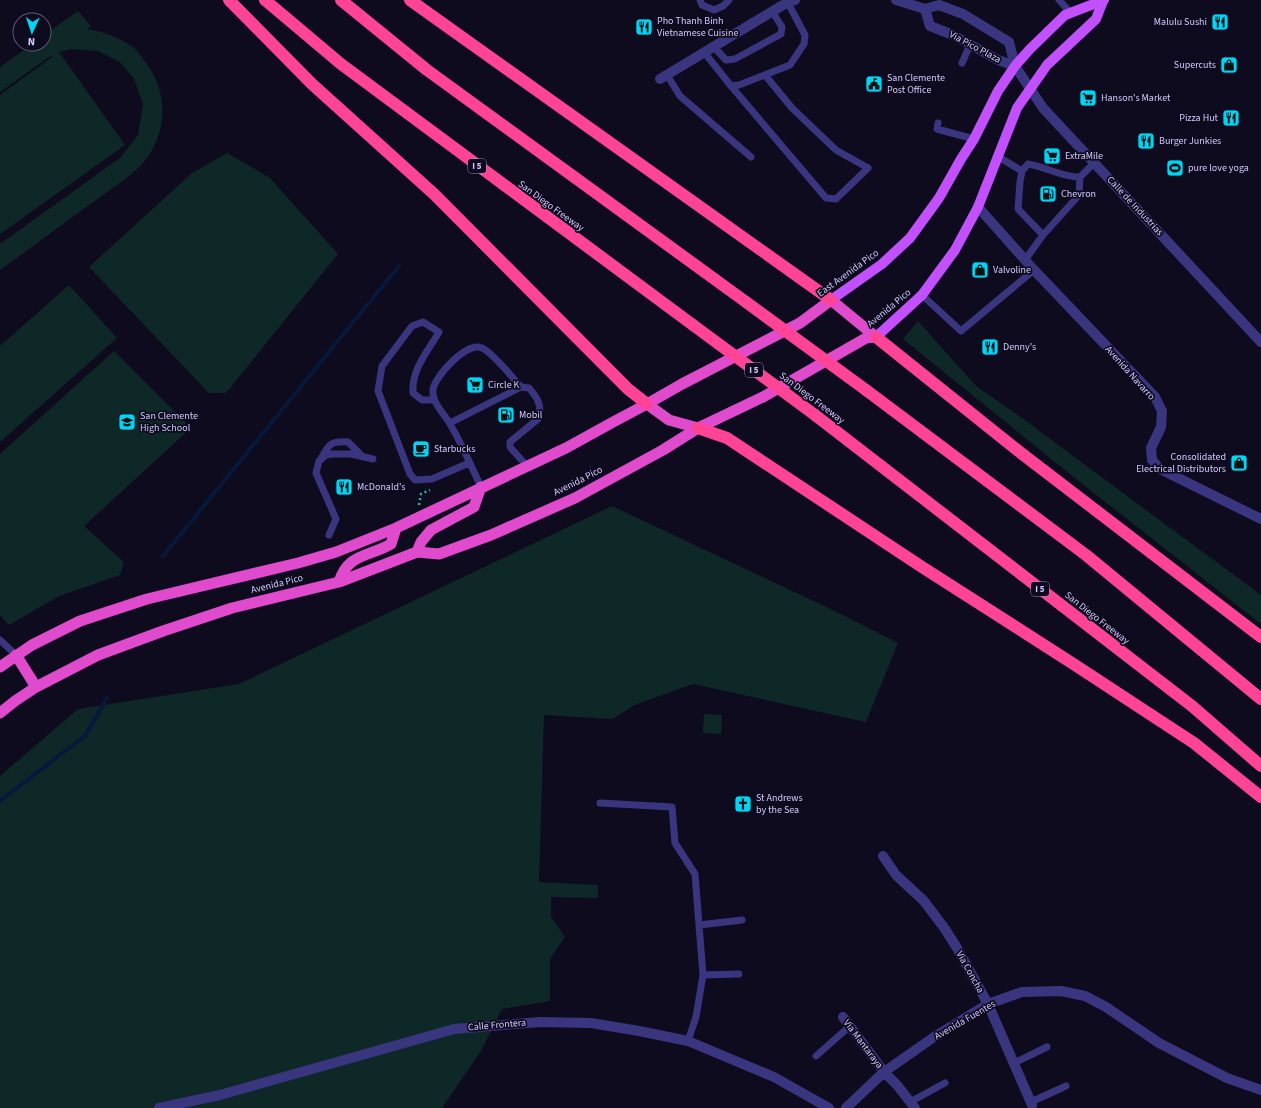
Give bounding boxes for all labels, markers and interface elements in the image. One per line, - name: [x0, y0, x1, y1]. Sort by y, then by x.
- north arrow: [12, 12, 52, 52]
- restaurant icon: Malulu Sushi: [1210, 12, 1230, 32]
- place label: Pho Thanh Binh Vietnamese Cuisine: [657, 14, 738, 40]
- place label: Malulu Sushi: [1154, 15, 1207, 29]
- restaurant icon: Pho Thanh Binh Vietnamese Cuisine: [634, 17, 654, 37]
- street label: Via Pico Plaza: [947, 27, 1003, 67]
- text: N: [27, 34, 36, 49]
- shop icon: Supercuts: [1219, 55, 1239, 75]
- place label: Supercuts: [1174, 58, 1216, 72]
- place label: San Clemente Post Office: [887, 71, 945, 97]
- public building icon: San Clemente Post Office: [864, 74, 884, 94]
- supermarket icon: Hanson's Market: [1078, 88, 1098, 108]
- place label: Hanson's Market: [1101, 91, 1171, 105]
- restaurant icon: Pizza Hut: [1221, 108, 1241, 128]
- place label: Pizza Hut: [1179, 111, 1219, 125]
- restaurant icon: Burger Junkies: [1136, 131, 1156, 151]
- place label: Burger Junkies: [1159, 134, 1221, 148]
- supermarket icon: ExtraMile: [1042, 146, 1062, 166]
- place label: ExtraMile: [1065, 149, 1103, 163]
- sports icon: pure love yoga: [1165, 158, 1185, 178]
- road number: I 5: [468, 159, 486, 173]
- place label: pure love yoga: [1188, 161, 1249, 175]
- street label: Calle de Industrias: [1104, 173, 1166, 239]
- street label: San Diego Freeway: [515, 177, 587, 235]
- fuel station icon: Chevron: [1038, 184, 1058, 204]
- place label: Chevron: [1061, 187, 1096, 201]
- street label: East Avenida Pico: [814, 246, 882, 300]
- shop icon: Valvoline: [970, 260, 990, 280]
- place label: Valvoline: [993, 263, 1031, 277]
- street label: Avenida Pico: [864, 285, 914, 331]
- restaurant icon: Denny's: [980, 337, 1000, 357]
- place label: Denny's: [1003, 340, 1036, 354]
- street label: Avenida Navarro: [1102, 343, 1158, 403]
- road number: I 5: [745, 363, 763, 377]
- street label: San Diego Freeway: [776, 369, 848, 427]
- supermarket icon: Circle K: [465, 375, 485, 395]
- place label: Circle K: [488, 378, 520, 392]
- fuel station icon: Mobil: [496, 405, 516, 425]
- place label: Mobil: [519, 408, 543, 422]
- place label: San Clemente High School: [140, 409, 198, 435]
- school or university icon: San Clemente High School: [117, 412, 137, 432]
- cafe icon: Starbucks: [411, 439, 431, 459]
- place label: Starbucks: [434, 442, 475, 456]
- place label: Consolidated Electrical Distributors: [1136, 450, 1226, 476]
- shop icon: Consolidated Electrical Distributors: [1229, 453, 1249, 473]
- street label: Avenida Pico: [551, 463, 605, 499]
- restaurant icon: McDonald's: [334, 477, 354, 497]
- place label: McDonald's: [357, 480, 406, 494]
- street label: Avenida Pico: [249, 571, 305, 597]
- road number: I 5: [1031, 582, 1049, 596]
- street label: San Diego Freeway: [1062, 588, 1133, 648]
- place label: St Andrews by the Sea: [756, 791, 803, 817]
- church icon: St Andrews by the Sea: [733, 794, 753, 814]
- street label: Via Concha: [953, 948, 987, 996]
- street label: Avenida Fuentes: [932, 997, 998, 1043]
- street label: Calle Frontera: [467, 1015, 527, 1035]
- street label: Via Mantaraya: [840, 1016, 886, 1072]

